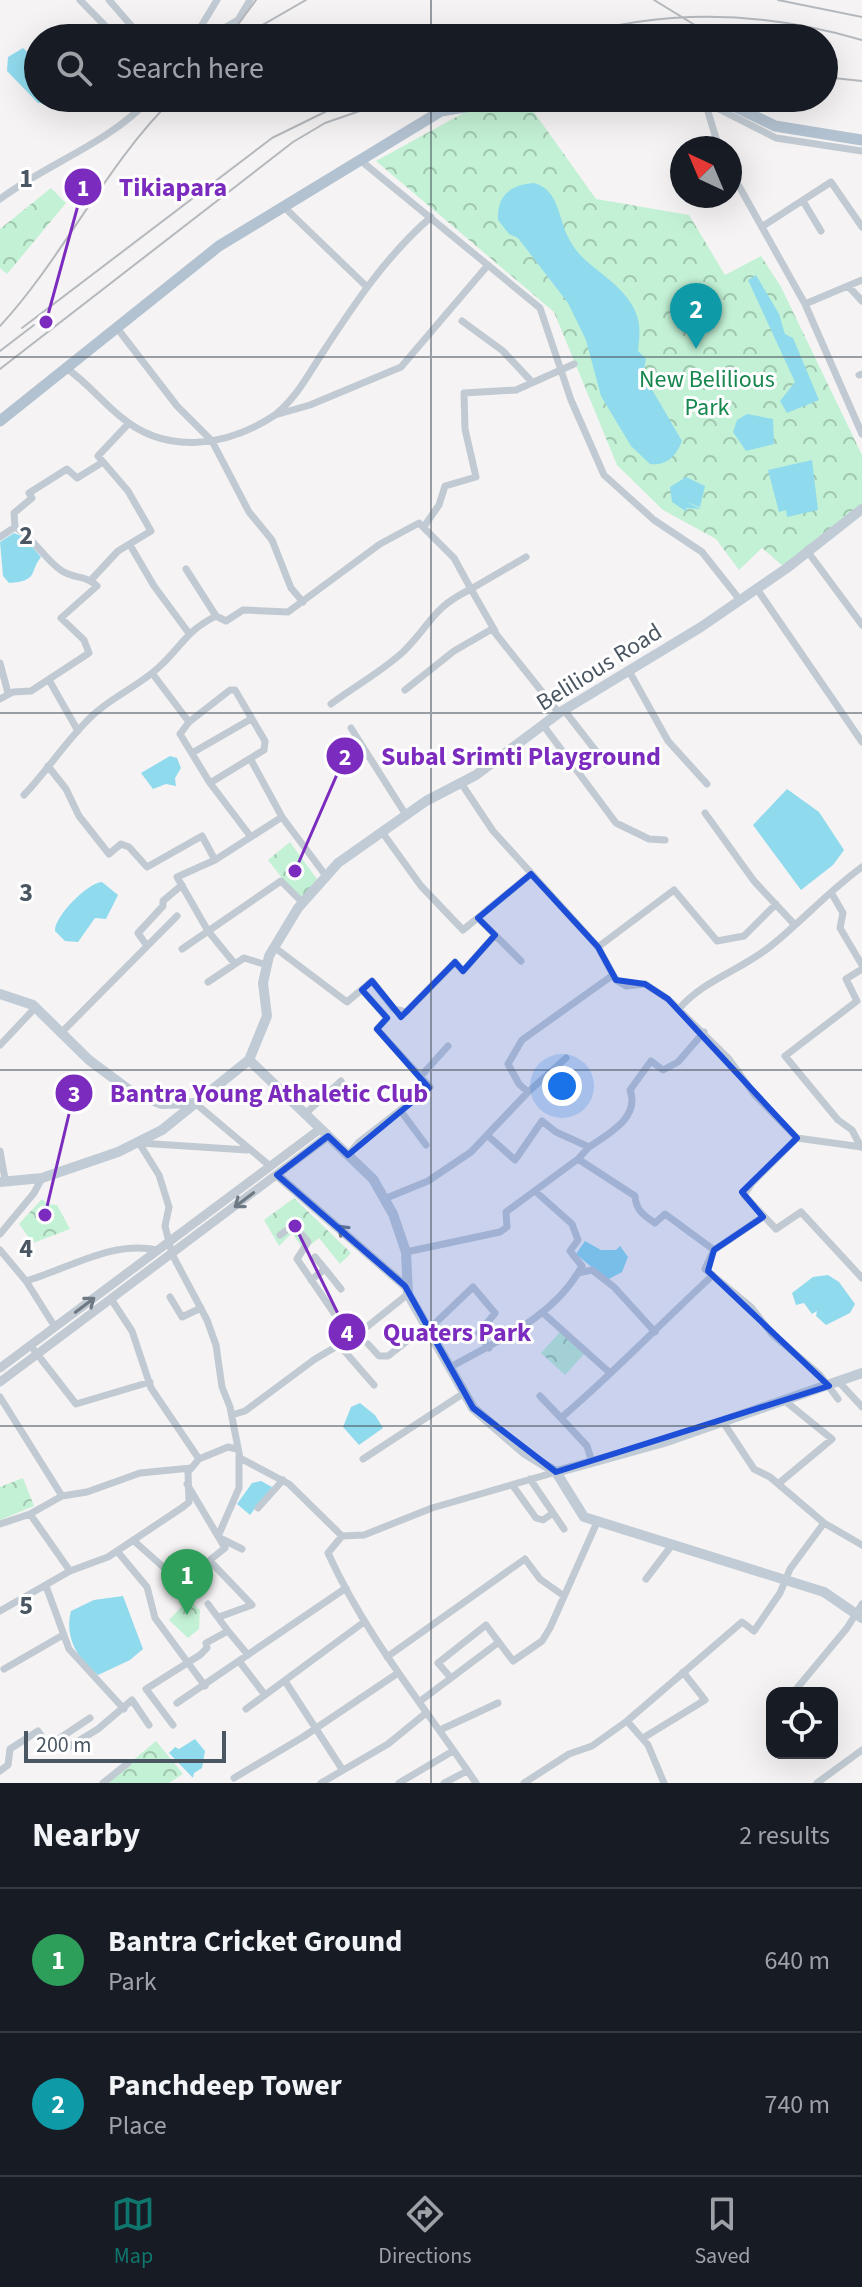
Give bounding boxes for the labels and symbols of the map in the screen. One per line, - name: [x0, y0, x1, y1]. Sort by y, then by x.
- north arrow: [670, 136, 742, 208]
- text: 1: [19, 160, 33, 197]
- callout: Tikiapara: [63, 162, 244, 212]
- text: Tikiapara: [119, 169, 227, 206]
- text: 1: [77, 171, 89, 206]
- pin: 2: [670, 283, 722, 349]
- park label: New Belilious Park: [639, 362, 775, 425]
- text: 2: [19, 517, 33, 554]
- street label: Belilious Road: [530, 615, 669, 720]
- callout: Subal Srimti Playground: [325, 731, 677, 781]
- text: Subal Srimti Playground: [381, 738, 661, 775]
- text: 2: [339, 740, 351, 775]
- text: 3: [19, 874, 33, 911]
- your location: [542, 1066, 582, 1106]
- callout: Bantra Young Athaletic Club: [54, 1068, 444, 1118]
- text: Bantra Young Athaletic Club: [110, 1075, 428, 1112]
- text: 3: [68, 1077, 80, 1112]
- one-way arrow: [234, 1191, 255, 1208]
- one-way arrow: [338, 1225, 357, 1244]
- text: 4: [19, 1230, 33, 1267]
- one-way arrow: [74, 1296, 95, 1313]
- callout: Quaters Park: [327, 1307, 547, 1357]
- text: Quaters Park: [383, 1314, 532, 1351]
- text: 4: [341, 1316, 354, 1351]
- pin: 1: [161, 1549, 213, 1615]
- text: 5: [19, 1587, 33, 1624]
- scale bar: [24, 1727, 226, 1763]

